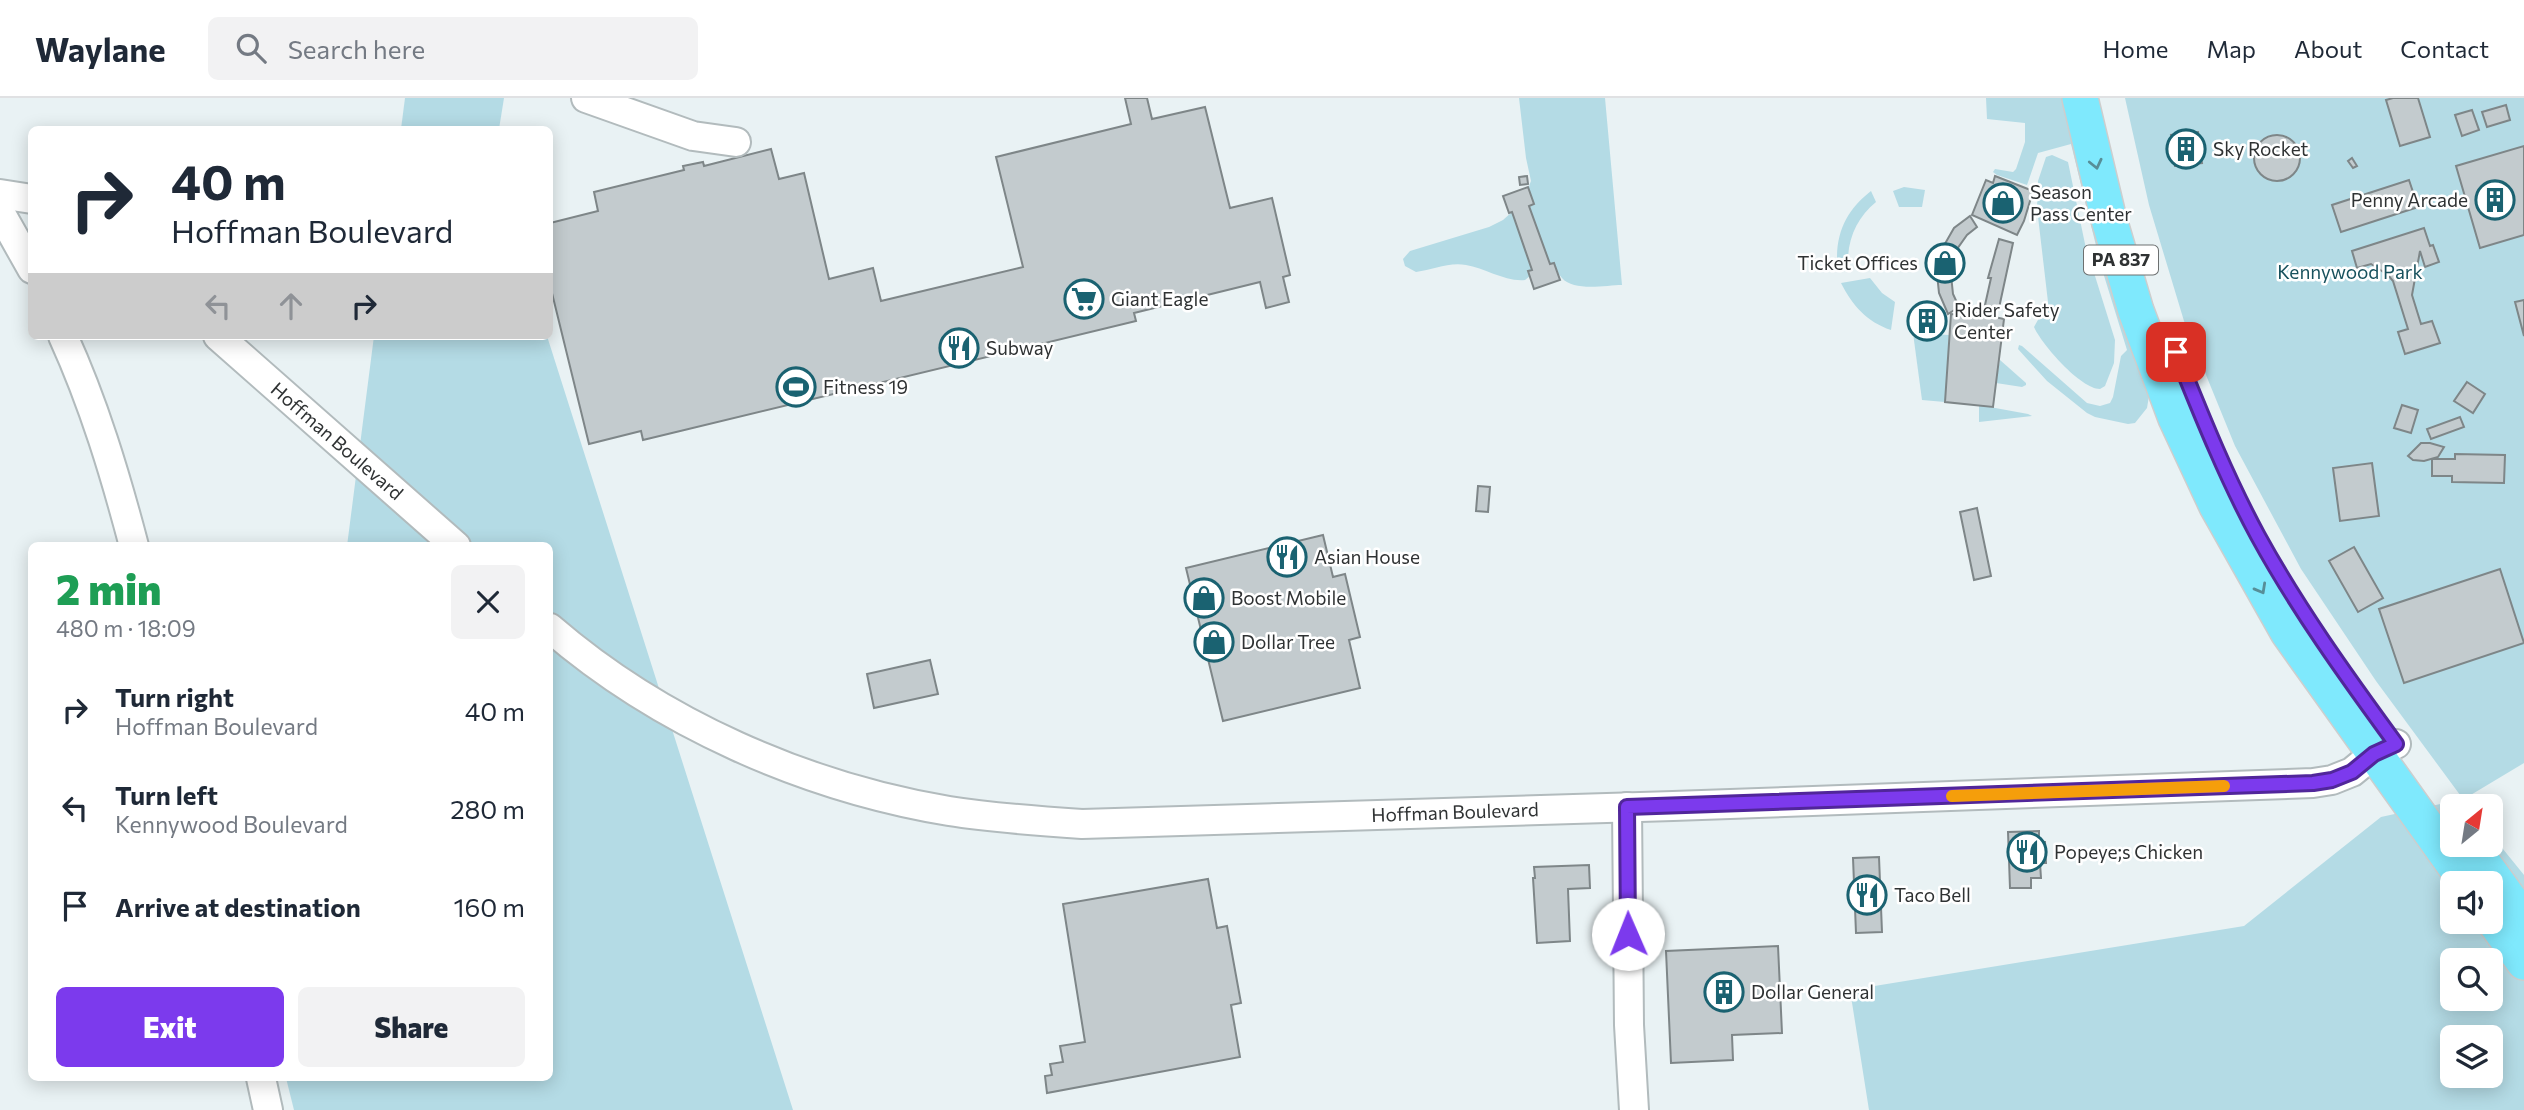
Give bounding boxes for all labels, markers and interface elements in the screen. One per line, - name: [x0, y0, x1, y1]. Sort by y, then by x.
- search box: [208, 17, 698, 80]
- text: Waylane: [35, 28, 166, 69]
- icon: search: [232, 29, 270, 67]
- text: Search here: [288, 33, 425, 64]
- text: Home: [2103, 34, 2169, 63]
- text: Map: [2207, 34, 2256, 63]
- text: About: [2294, 34, 2362, 63]
- text: Contact: [2400, 34, 2489, 63]
- building icon: Sky Rocket: [2165, 128, 2207, 170]
- place label: Sky Rocket: [2213, 137, 2309, 160]
- text: 40 m: [171, 150, 286, 210]
- icon: right: [56, 154, 147, 245]
- one-way arrow: [2088, 158, 2102, 170]
- building icon: Penny Arcade: [2474, 179, 2516, 221]
- place label: Season Pass Center: [2030, 180, 2132, 225]
- shop icon: Season Pass Center: [1982, 182, 2024, 224]
- place label: Penny Arcade: [2351, 188, 2468, 211]
- text: Hoffman Boulevard: [171, 210, 453, 250]
- shop icon: Ticket Offices: [1924, 242, 1966, 284]
- road number: PA 837: [2084, 246, 2158, 274]
- place label: Ticket Offices: [1797, 251, 1918, 274]
- park label: Kennywood Park: [2277, 260, 2423, 283]
- supermarket icon: Giant Eagle: [1063, 278, 1105, 320]
- icon: left: [199, 287, 237, 325]
- icon: ahead: [272, 287, 310, 325]
- icon: right: [345, 287, 383, 325]
- place label: Giant Eagle: [1111, 287, 1208, 310]
- place label: Rider Safety Center: [1954, 298, 2060, 343]
- building icon: Rider Safety Center: [1906, 300, 1948, 342]
- pin: [2146, 322, 2206, 382]
- restaurant icon: Subway: [938, 327, 980, 369]
- icon: arrive: [2157, 333, 2195, 371]
- place label: Subway: [986, 336, 1053, 359]
- sports icon: Fitness 19: [775, 366, 817, 408]
- place label: Fitness 19: [823, 375, 908, 398]
- street label: Hoffman Boulevard: [267, 377, 408, 504]
- restaurant icon: Asian House: [1266, 536, 1308, 578]
- place label: Asian House: [1314, 545, 1420, 568]
- text: 2 min: [56, 562, 162, 614]
- button: close: [451, 565, 525, 639]
- shop icon: Boost Mobile: [1183, 577, 1225, 619]
- one-way arrow: [2253, 581, 2267, 594]
- place label: Boost Mobile: [1231, 586, 1346, 609]
- text: 480 m · 18:09: [56, 614, 196, 642]
- shop icon: Dollar Tree: [1193, 621, 1235, 663]
- place label: Dollar Tree: [1241, 630, 1335, 653]
- text: Turn right: [115, 681, 234, 712]
- icon: right: [56, 691, 94, 729]
- text: 40 m: [465, 695, 525, 726]
- text: Hoffman Boulevard: [115, 712, 318, 740]
- text: Turn left: [115, 779, 218, 810]
- icon: left: [56, 789, 94, 827]
- text: 280 m: [450, 793, 525, 824]
- north arrow: [2440, 794, 2502, 858]
- map controls: [2440, 794, 2503, 1088]
- street label: Hoffman Boulevard: [1371, 797, 1539, 826]
- text: Kennywood Boulevard: [115, 810, 348, 838]
- restaurant icon: Popeye;s Chicken: [2006, 831, 2048, 873]
- place label: Popeye;s Chicken: [2054, 840, 2203, 863]
- button: sound: [2440, 871, 2503, 934]
- restaurant icon: Taco Bell: [1846, 874, 1888, 916]
- place label: Taco Bell: [1894, 883, 1971, 906]
- icon: arrive: [56, 887, 94, 925]
- text: Arrive at destination: [115, 891, 361, 922]
- text: 160 m: [453, 891, 525, 922]
- position arrow: [1591, 897, 1665, 971]
- button: search: [2440, 948, 2503, 1011]
- building icon: Dollar General: [1703, 971, 1745, 1013]
- place label: Dollar General: [1751, 980, 1874, 1003]
- button: Exit: [56, 987, 284, 1067]
- button: Share: [298, 987, 525, 1067]
- button: layers: [2440, 1025, 2503, 1088]

